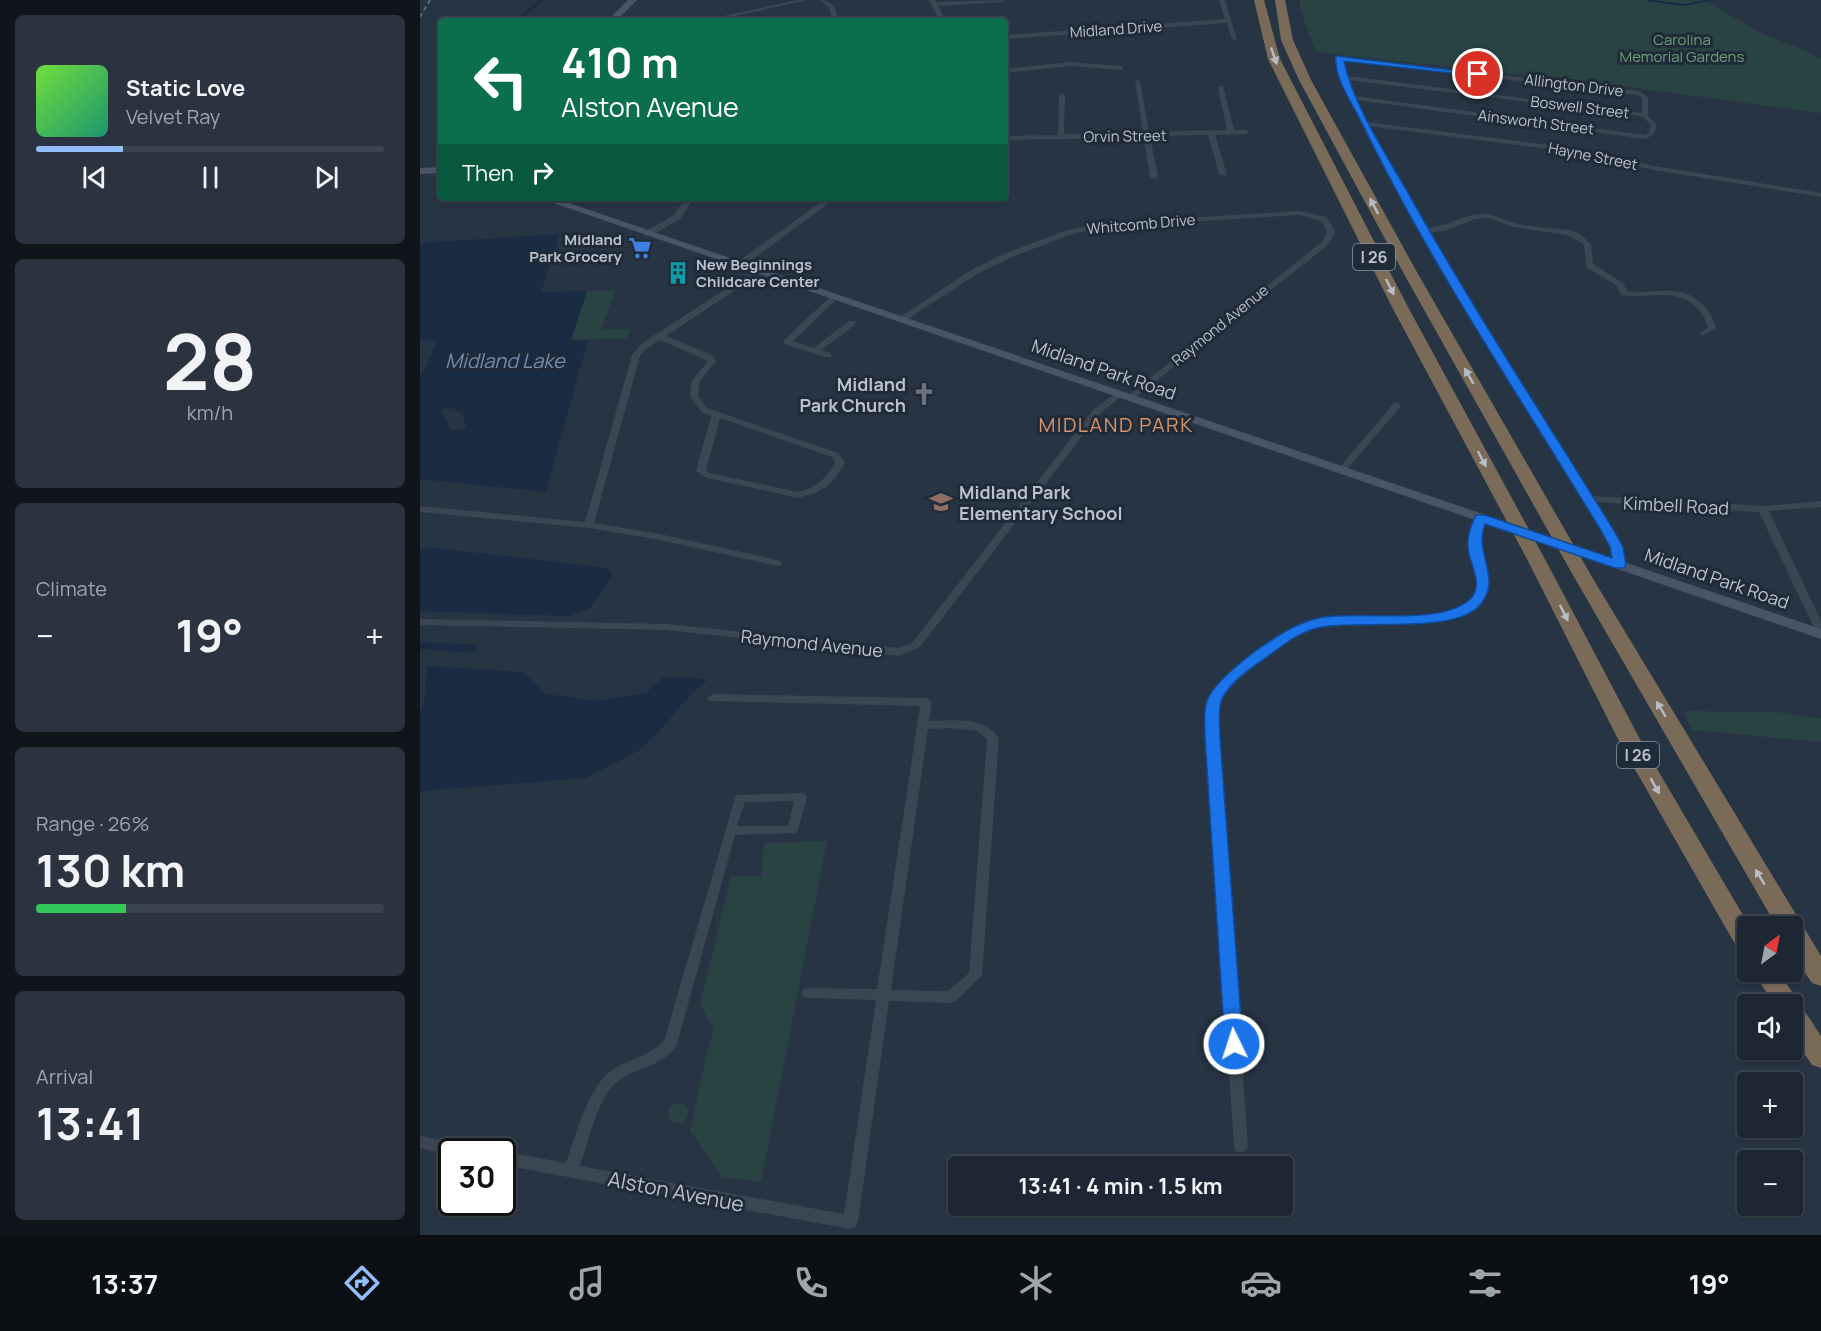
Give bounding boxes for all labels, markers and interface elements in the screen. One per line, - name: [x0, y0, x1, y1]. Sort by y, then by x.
- street label: Midland Drive: [1069, 15, 1163, 43]
- park label: Carolina Memorial Gardens: [1620, 29, 1745, 67]
- text: 410 m: [561, 33, 679, 91]
- icon: left: [462, 42, 540, 120]
- one-way arrow: [1270, 47, 1280, 65]
- pin: [1452, 48, 1503, 99]
- icon: arrive: [1461, 57, 1494, 90]
- street label: Allington Drive: [1523, 69, 1625, 102]
- text: Static Love: [126, 73, 245, 103]
- text: Alston Avenue: [561, 88, 739, 125]
- street label: Boswell Street: [1529, 91, 1631, 123]
- text: Velvet Ray: [126, 103, 220, 130]
- street label: Ainsworth Street: [1477, 104, 1595, 140]
- street label: Orvin Street: [1083, 125, 1167, 147]
- street label: Hayne Street: [1546, 137, 1640, 175]
- icon: right: [526, 156, 559, 189]
- text: Then: [462, 158, 514, 188]
- icon: previous: [78, 161, 111, 194]
- icon: pause: [194, 161, 227, 194]
- icon: next: [310, 161, 343, 194]
- one-way arrow: [1369, 197, 1379, 214]
- street label: Whitcomb Drive: [1086, 209, 1196, 239]
- place label: Midland Park Grocery: [529, 229, 623, 267]
- supermarket icon: Midland Park Grocery: [627, 235, 653, 261]
- road number: I 26: [1353, 244, 1395, 270]
- place label: New Beginnings Childcare Center: [696, 254, 820, 292]
- building icon: New Beginnings Childcare Center: [665, 260, 691, 286]
- one-way arrow: [1384, 278, 1394, 296]
- street label: Raymond Avenue: [1167, 279, 1273, 371]
- text: 28: [163, 307, 257, 413]
- street label: Midland Park Road: [1029, 333, 1179, 405]
- water label: Midland Lake: [445, 347, 566, 374]
- one-way arrow: [1464, 367, 1474, 384]
- place label: Midland Park Church: [799, 372, 906, 417]
- church icon: Midland Park Church: [911, 381, 937, 407]
- text: km/h: [187, 399, 233, 426]
- district label: MIDLAND PARK: [1038, 411, 1194, 438]
- one-way arrow: [1477, 450, 1487, 467]
- place label: Midland Park Elementary School: [959, 480, 1122, 525]
- school or university icon: Midland Park Elementary School: [928, 489, 954, 515]
- street label: Kimbell Road: [1622, 490, 1730, 520]
- street label: Midland Park Road: [1642, 542, 1792, 614]
- text: Climate: [36, 575, 107, 602]
- text: 19°: [175, 604, 243, 666]
- one-way arrow: [1559, 605, 1569, 622]
- text: −: [36, 613, 54, 658]
- text: +: [365, 613, 384, 658]
- street label: Raymond Avenue: [740, 624, 884, 662]
- one-way arrow: [1655, 701, 1666, 717]
- road number: I 26: [1617, 742, 1659, 768]
- one-way arrow: [1650, 777, 1660, 794]
- text: Range · 26%: [36, 810, 150, 837]
- text: 130 km: [36, 839, 185, 901]
- one-way arrow: [1754, 869, 1765, 885]
- north arrow: [1737, 916, 1803, 982]
- map controls: [1737, 916, 1803, 1216]
- button: sound: [1737, 994, 1803, 1060]
- position arrow: [1202, 1012, 1266, 1076]
- text: Arrival: [36, 1063, 93, 1090]
- button: +: [1737, 1072, 1803, 1138]
- text: 13:41: [36, 1092, 144, 1154]
- speed limit sign: 30: [438, 1138, 516, 1216]
- button: −: [1737, 1150, 1803, 1216]
- street label: Alston Avenue: [605, 1164, 747, 1218]
- text: 13:41 · 4 min · 1.5 km: [1018, 1171, 1223, 1201]
- icon: directions: [341, 1262, 383, 1304]
- icon: music: [566, 1262, 608, 1304]
- icon: phone: [790, 1262, 832, 1304]
- icon: climate: [1015, 1262, 1057, 1304]
- icon: car: [1240, 1262, 1282, 1304]
- icon: filters: [1464, 1262, 1506, 1304]
- text: 13:37: [91, 1265, 158, 1302]
- text: 19°: [1689, 1265, 1730, 1302]

